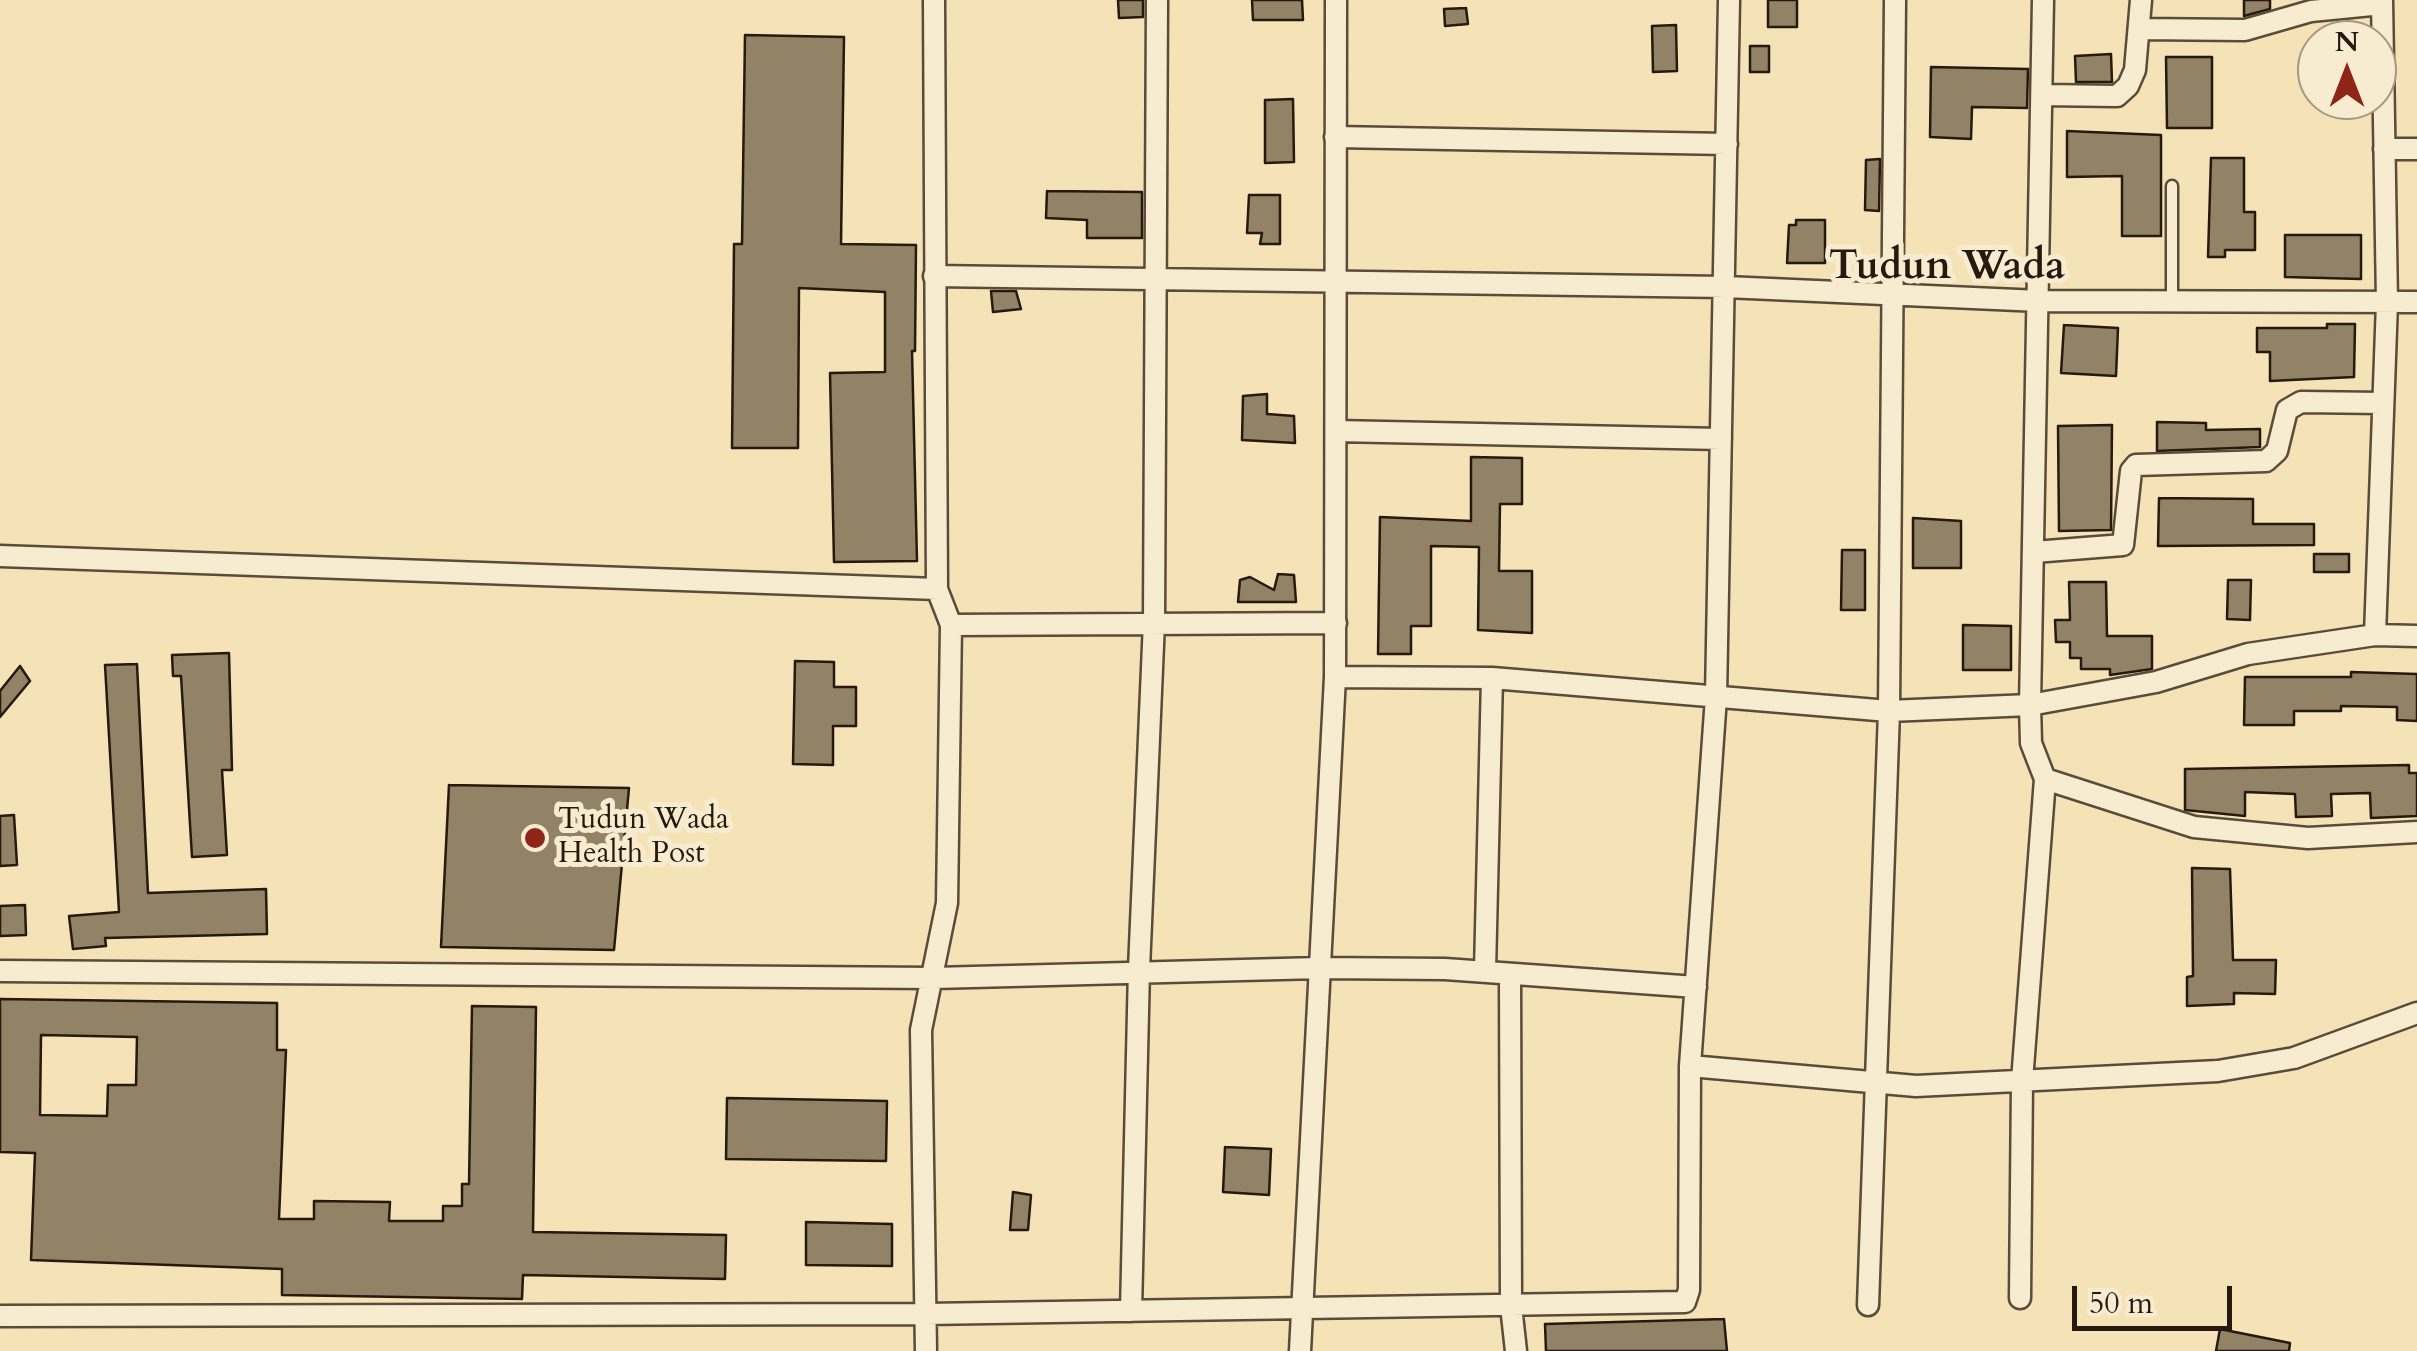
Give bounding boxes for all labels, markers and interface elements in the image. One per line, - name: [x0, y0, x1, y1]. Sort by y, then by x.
- north arrow: [2297, 20, 2397, 120]
- text: N: [2335, 23, 2359, 61]
- district label: Tudun Wada: [1829, 245, 2065, 293]
- place label: Tudun Wada Health Post: [558, 803, 729, 874]
- marker: Tudun Wada Health Post: [522, 825, 548, 851]
- scale bar: [2077, 1266, 2237, 1328]
- text: 50 m: [2089, 1283, 2153, 1324]

